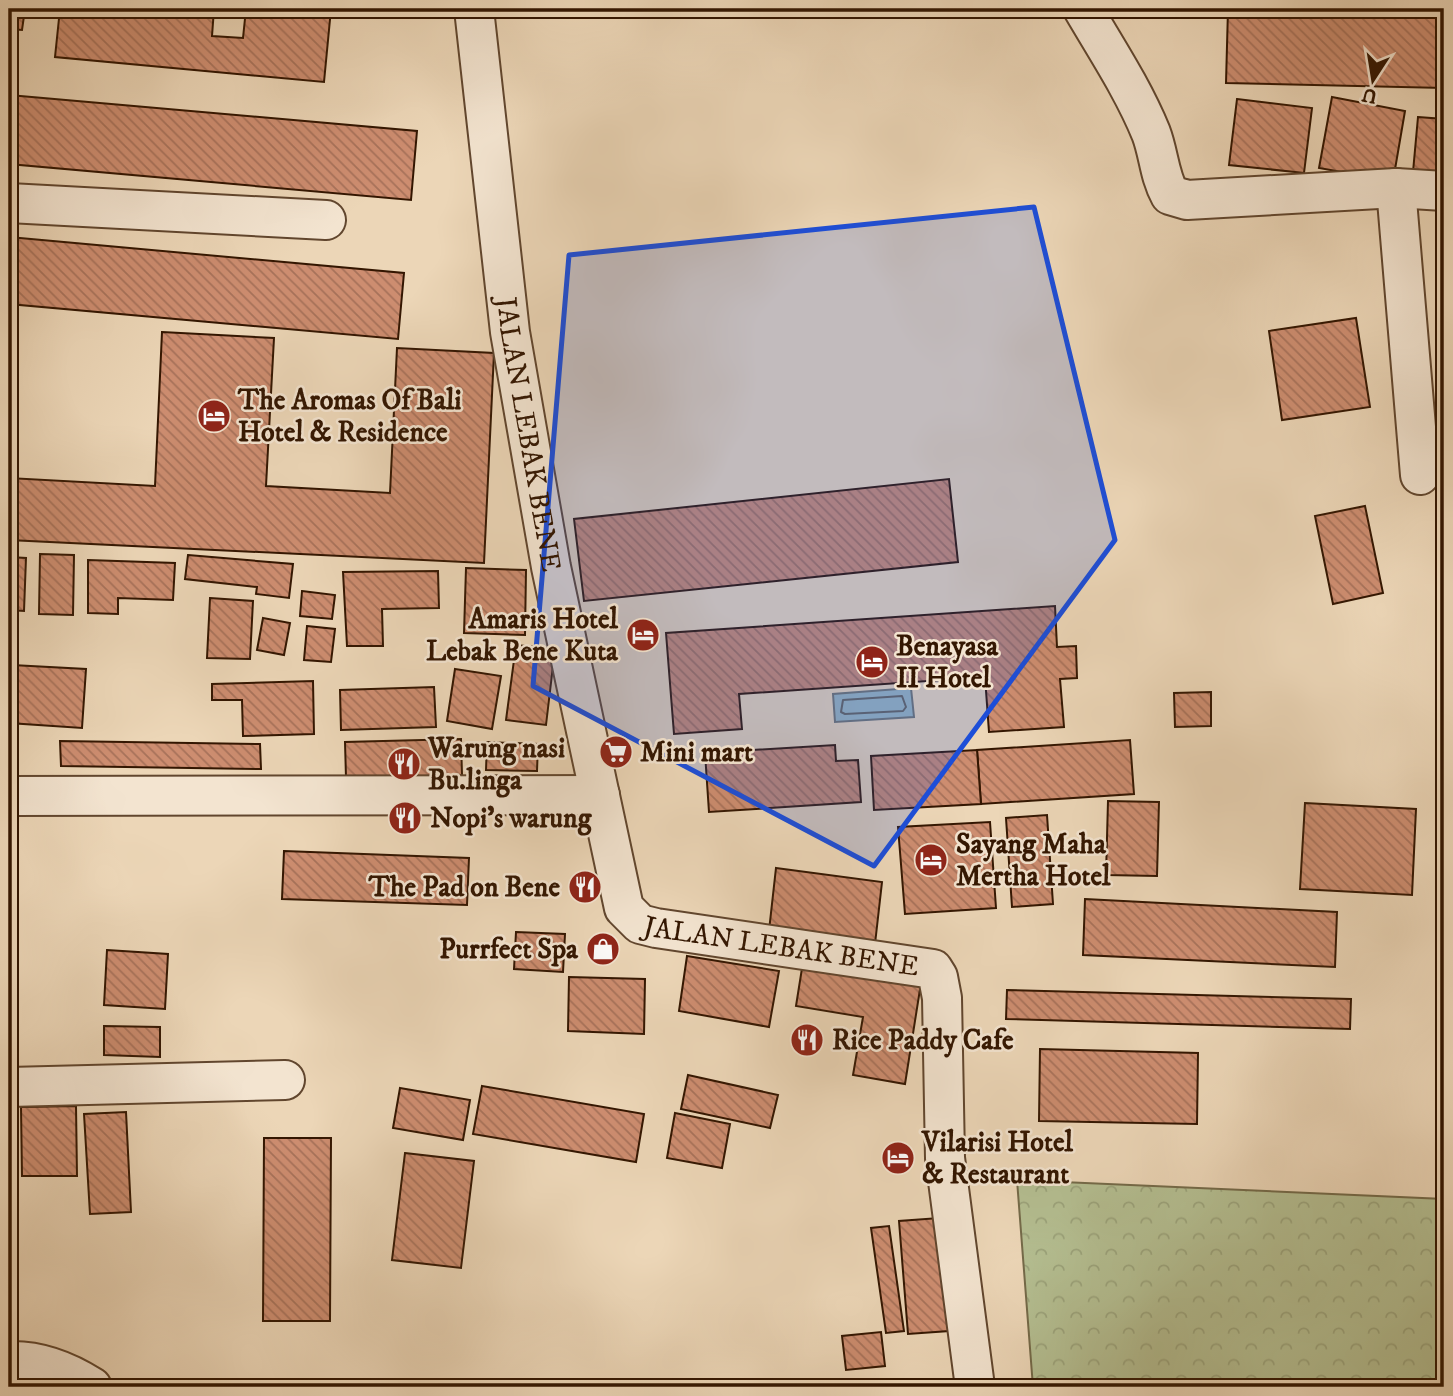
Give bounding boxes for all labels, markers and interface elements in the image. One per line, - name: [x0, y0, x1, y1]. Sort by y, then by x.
- north arrow: [1338, 46, 1408, 116]
- text: U: [1360, 82, 1379, 108]
- street label: JALAN LEBAK BENE: [488, 292, 569, 574]
- place label: The Aromas Of Bali Hotel & Residence: [237, 383, 462, 450]
- hotel icon: The Aromas Of Bali Hotel & Residence: [195, 397, 233, 435]
- place label: Amaris Hotel Lebak Bene Kuta: [426, 602, 619, 669]
- hotel icon: Amaris Hotel Lebak Bene Kuta: [624, 616, 662, 654]
- place label: Benayasa II Hotel: [896, 629, 999, 696]
- hotel icon: Benayasa II Hotel: [853, 643, 891, 681]
- place label: Warung nasi Bu.linga: [427, 731, 565, 798]
- supermarket icon: Mini mart: [597, 733, 635, 771]
- place label: Mini mart: [640, 735, 753, 770]
- restaurant icon: Warung nasi Bu.linga: [385, 745, 423, 783]
- restaurant icon: Nopi's warung: [386, 799, 424, 837]
- place label: Nopi's warung: [430, 801, 593, 836]
- place label: Sayang Maha Mertha Hotel: [956, 827, 1111, 894]
- hotel icon: Sayang Maha Mertha Hotel: [912, 841, 950, 879]
- restaurant icon: The Pad on Bene: [566, 868, 604, 906]
- place label: The Pad on Bene: [368, 870, 560, 905]
- street label: JALAN LEBAK BENE: [637, 907, 921, 984]
- shop icon: Purrfect Spa: [584, 930, 622, 968]
- place label: Purrfect Spa: [439, 932, 579, 967]
- restaurant icon: Rice Paddy Cafe: [788, 1021, 826, 1059]
- place label: Rice Paddy Cafe: [832, 1023, 1014, 1058]
- place label: Vilarisi Hotel & Restaurant: [921, 1125, 1074, 1192]
- hotel icon: Vilarisi Hotel & Restaurant: [879, 1139, 917, 1177]

